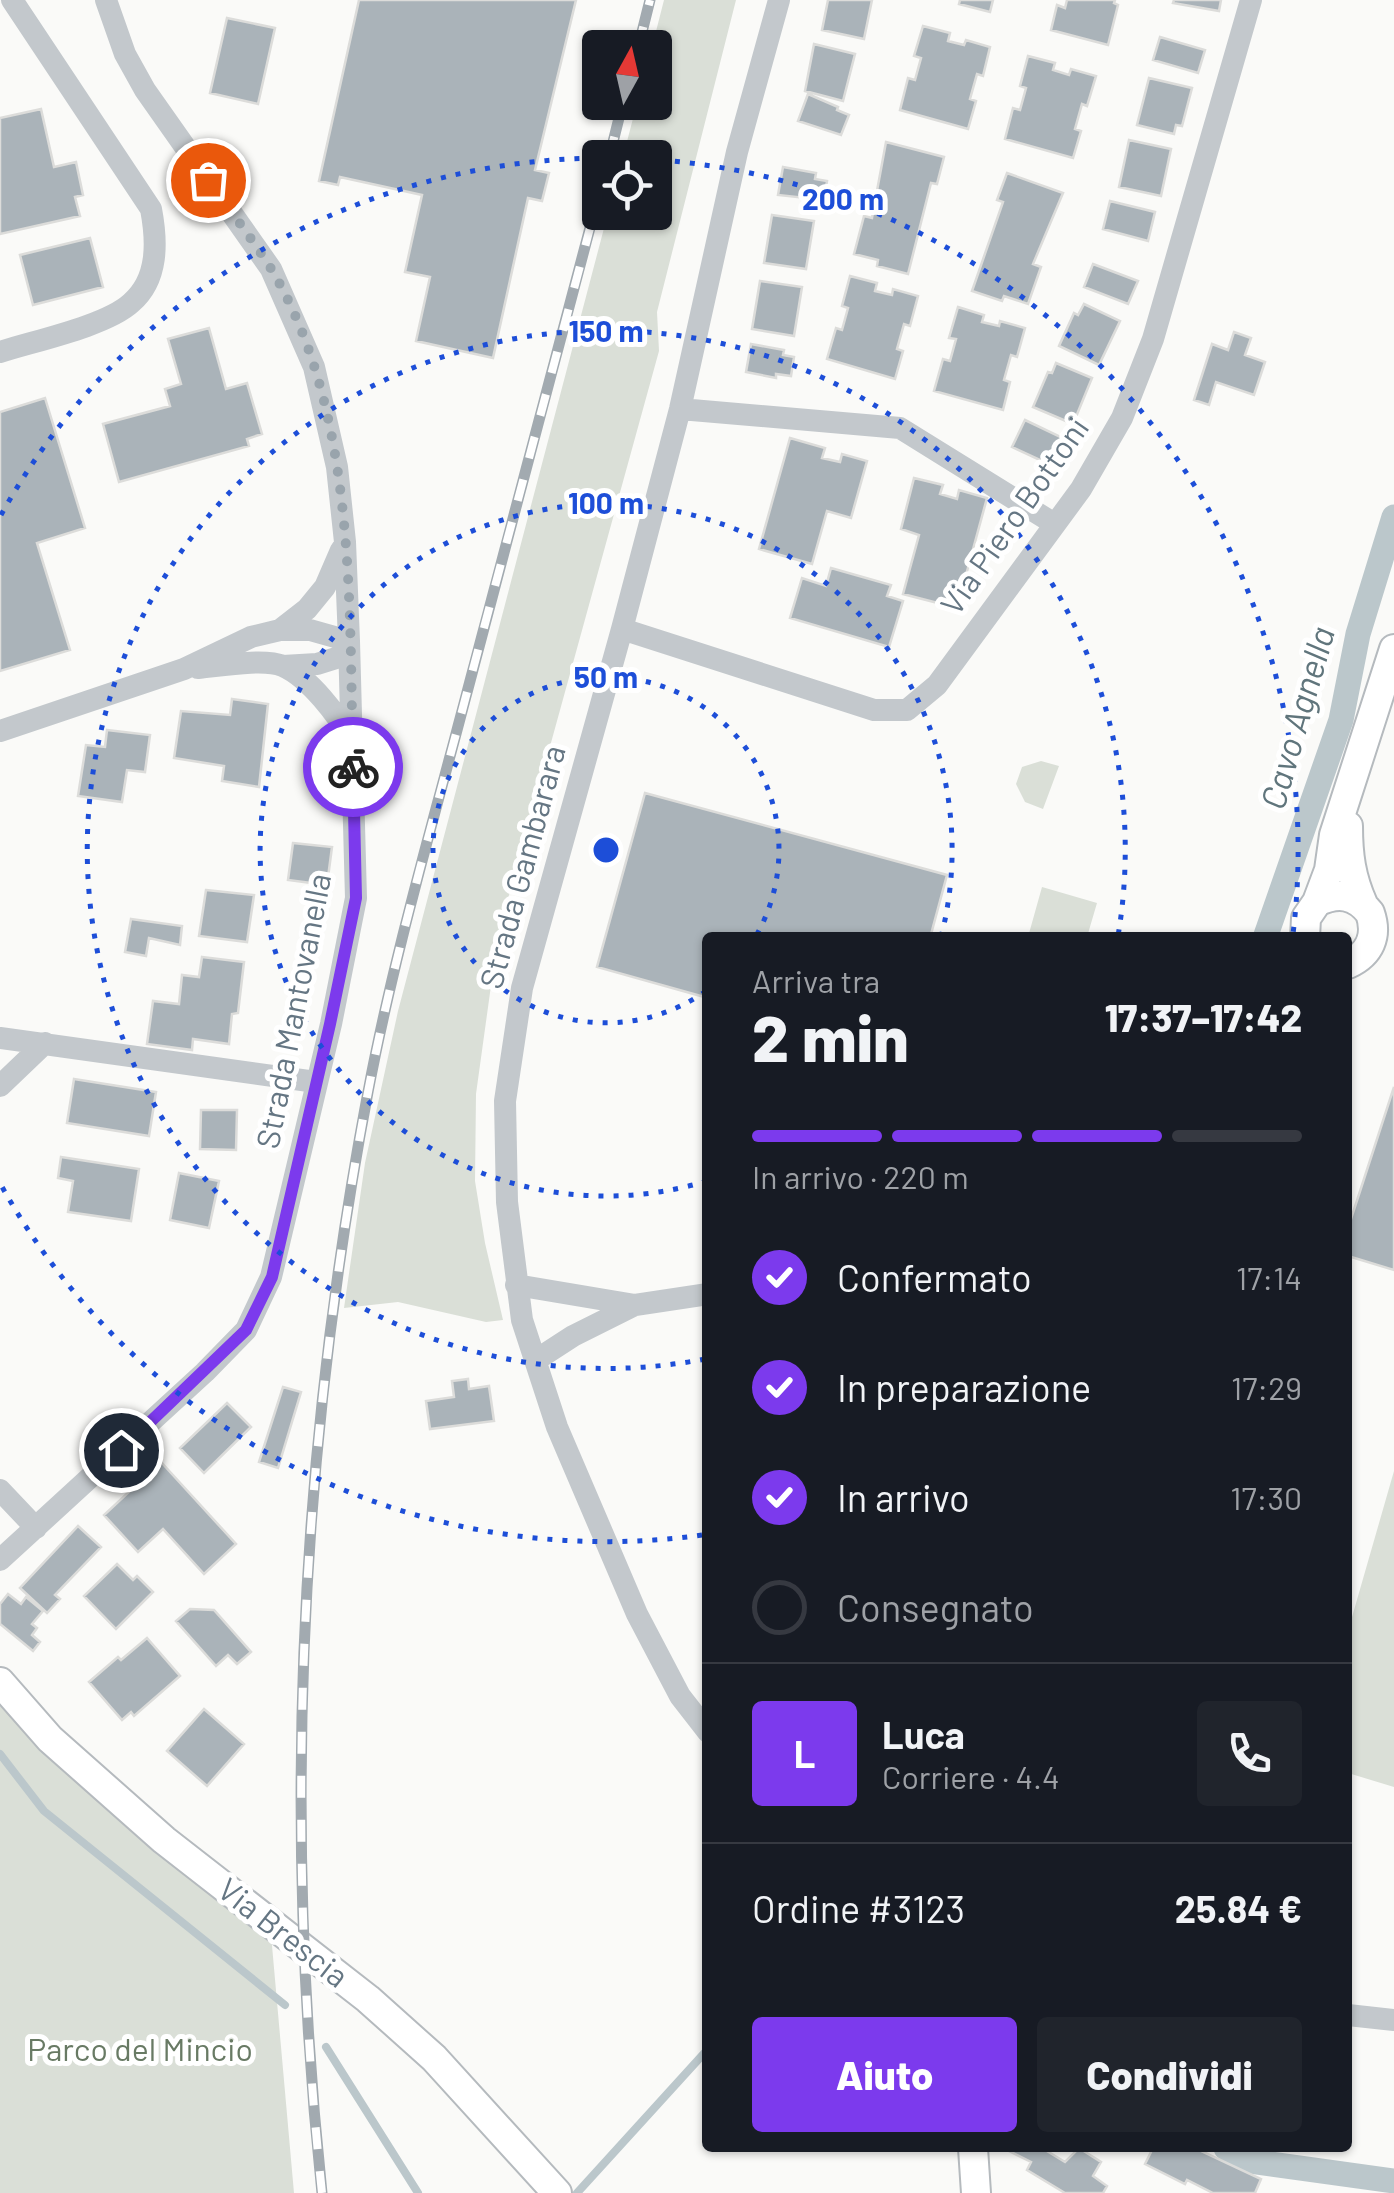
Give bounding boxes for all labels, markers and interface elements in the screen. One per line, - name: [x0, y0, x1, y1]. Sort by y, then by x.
- north arrow: [582, 30, 672, 120]
- map controls: [582, 30, 672, 230]
- pin: [166, 138, 251, 223]
- button: locate: [582, 140, 672, 230]
- icon: bag: [181, 153, 236, 208]
- text: 200 m: [802, 180, 884, 216]
- text: 150 m: [569, 312, 643, 348]
- street label: Via Piero Bottoni: [931, 409, 1096, 621]
- text: 100 m: [568, 484, 644, 520]
- water label: Cavo Agnella: [1250, 621, 1342, 814]
- text: 50 m: [574, 658, 638, 694]
- courier: [303, 717, 403, 817]
- icon: bike: [326, 740, 381, 795]
- street label: Strada Gambarara: [470, 741, 572, 992]
- centre of rings: [588, 832, 624, 868]
- street label: Strada Mantovanella: [247, 870, 337, 1151]
- text: Arriva tra: [752, 961, 880, 999]
- text: 17:37–17:42: [1105, 994, 1302, 1040]
- text: 2 min: [752, 997, 909, 1075]
- text: In arrivo · 220 m: [752, 1157, 969, 1195]
- icon: check: [752, 1250, 807, 1305]
- text: Confermato: [837, 1254, 1032, 1300]
- text: 17:14: [1236, 1258, 1302, 1296]
- icon: check: [752, 1360, 807, 1415]
- text: In preparazione: [837, 1364, 1091, 1410]
- text: 17:29: [1231, 1368, 1302, 1406]
- pin: [79, 1408, 164, 1493]
- icon: home: [94, 1423, 149, 1478]
- icon: check: [752, 1470, 807, 1525]
- text: In arrivo: [837, 1474, 970, 1520]
- text: 17:30: [1230, 1478, 1302, 1516]
- text: Consegnato: [837, 1584, 1034, 1630]
- button: phone: [1197, 1701, 1302, 1806]
- text: Luca: [882, 1711, 965, 1757]
- text: L: [794, 1730, 815, 1776]
- text: Corriere · 4.4: [882, 1757, 1060, 1795]
- street label: Via Brescia: [212, 1869, 357, 1994]
- text: Ordine #3123: [752, 1885, 965, 1931]
- text: 25.84 €: [1175, 1885, 1302, 1931]
- button: Aiuto: [752, 2017, 1017, 2132]
- button: Condividi: [1037, 2017, 1302, 2132]
- park label: Parco del Mincio: [27, 2029, 253, 2067]

